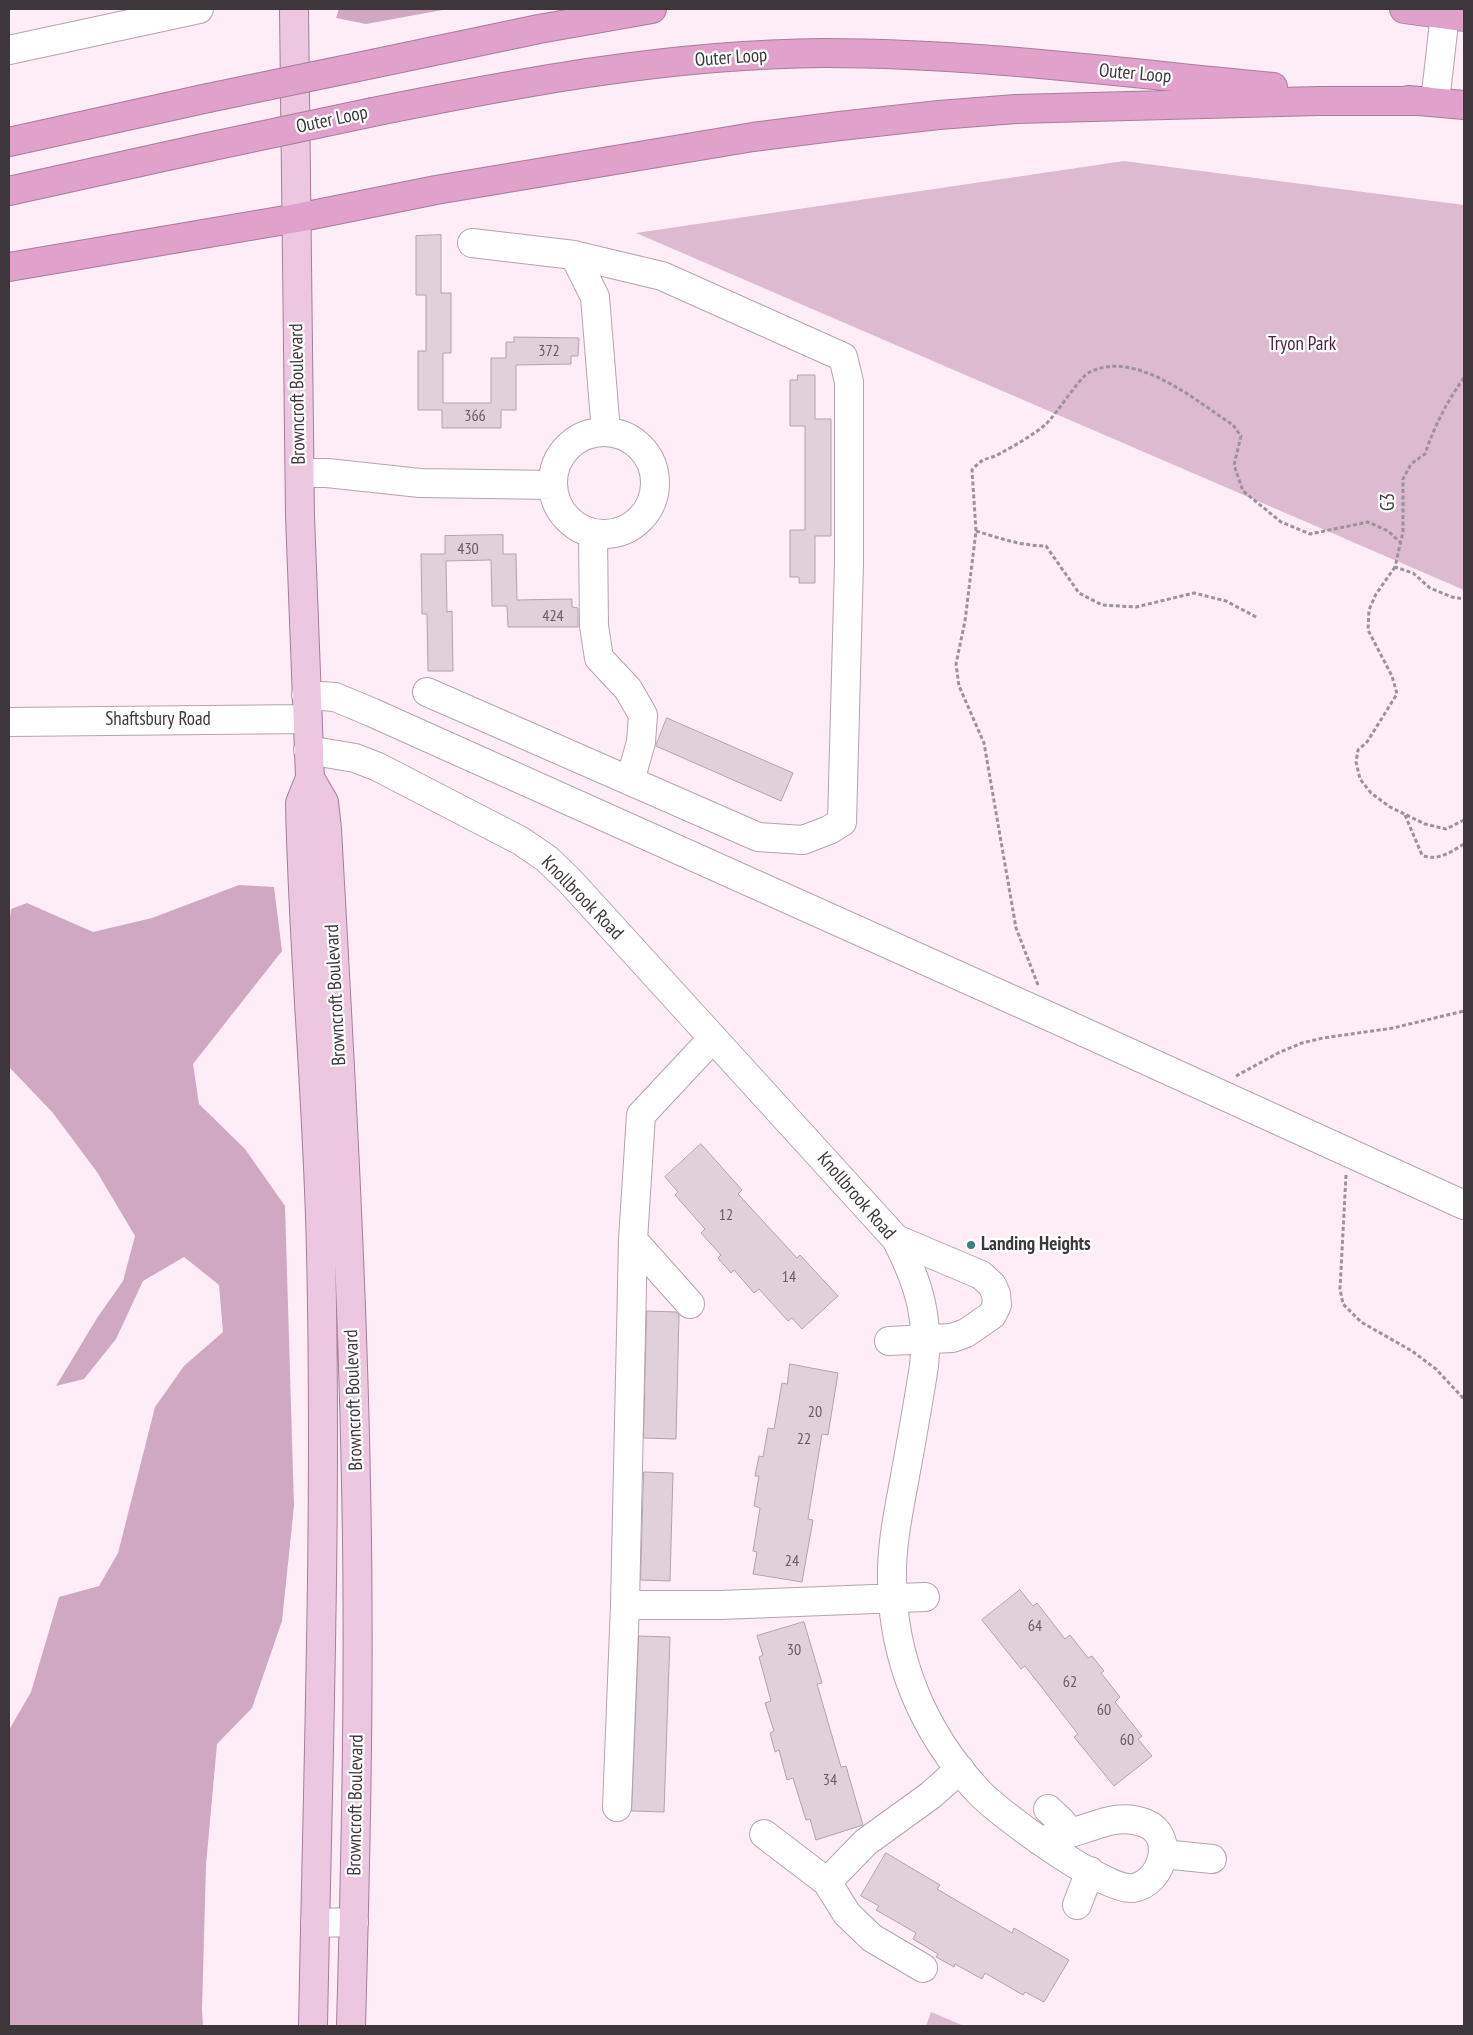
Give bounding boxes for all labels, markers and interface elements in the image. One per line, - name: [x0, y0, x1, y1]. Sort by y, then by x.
- street label: Outer Loop: [694, 44, 768, 72]
- street label: Outer Loop: [1098, 59, 1172, 89]
- street label: Outer Loop: [294, 101, 370, 139]
- street label: Browncroft Boulevard: [285, 323, 311, 465]
- park label: Tryon Park: [1268, 334, 1336, 356]
- house number: 372: [538, 341, 560, 361]
- house number: 366: [464, 406, 486, 426]
- street label: G3: [1378, 493, 1400, 511]
- house number: 430: [457, 539, 479, 559]
- house number: 424: [542, 606, 564, 626]
- street label: Shaftsbury Road: [105, 709, 211, 731]
- street label: Knollbrook Road: [536, 851, 628, 945]
- street label: Browncroft Boulevard: [321, 924, 351, 1066]
- street label: Knollbrook Road: [812, 1148, 900, 1244]
- house number: 12: [719, 1205, 733, 1225]
- place label: Landing Heights: [981, 1234, 1091, 1256]
- marker: Landing Heights: [965, 1239, 977, 1251]
- house number: 14: [782, 1267, 796, 1287]
- street label: Browncroft Boulevard: [340, 1329, 368, 1471]
- house number: 20: [808, 1402, 822, 1422]
- house number: 22: [797, 1429, 811, 1449]
- house number: 24: [785, 1551, 799, 1571]
- house number: 64: [1028, 1616, 1042, 1636]
- house number: 30: [787, 1640, 801, 1660]
- house number: 62: [1063, 1672, 1077, 1692]
- house number: 60: [1097, 1700, 1111, 1720]
- house number: 60: [1120, 1730, 1134, 1750]
- street label: Browncroft Boulevard: [343, 1734, 369, 1876]
- house number: 34: [823, 1770, 837, 1790]

